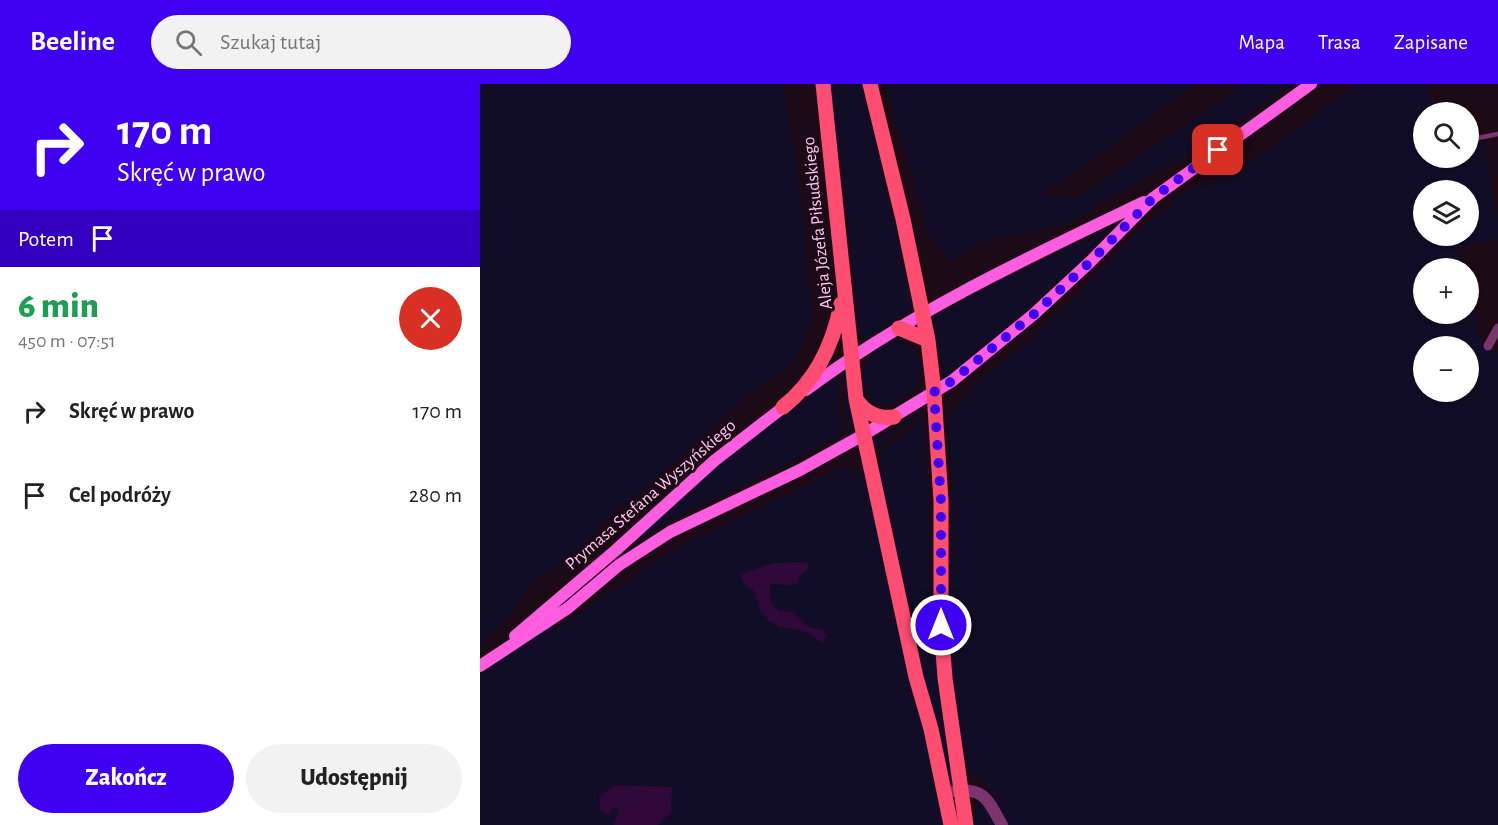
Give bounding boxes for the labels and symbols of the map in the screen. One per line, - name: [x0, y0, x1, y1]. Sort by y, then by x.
- pin: [1192, 124, 1243, 175]
- street label: Aleja Józefa Piłsudskiego: [800, 136, 836, 310]
- street label: Prymasa Stefana Wyszyńskiego: [562, 416, 740, 574]
- position arrow: [909, 593, 973, 657]

